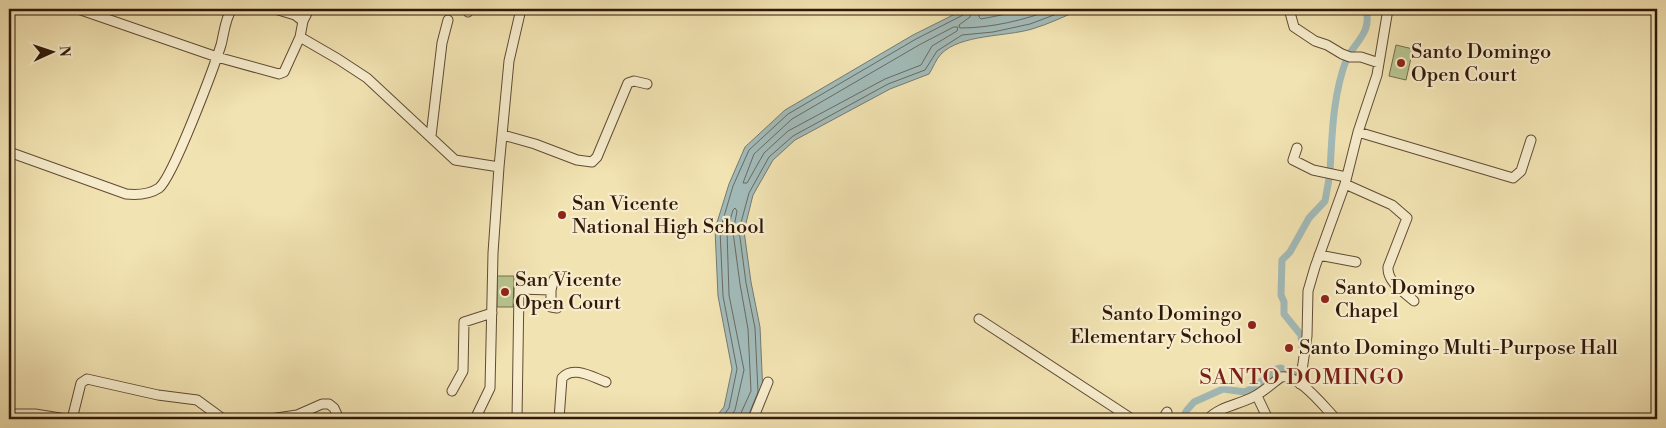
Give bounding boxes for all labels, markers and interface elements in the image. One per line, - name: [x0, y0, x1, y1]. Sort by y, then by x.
- north arrow: [28, 28, 78, 78]
- place label: Santo Domingo Open Court: [1411, 40, 1551, 88]
- text: N: [55, 45, 73, 57]
- marker: Santo Domingo Open Court: [1395, 57, 1407, 69]
- place label: San Vicente National High School: [572, 192, 765, 240]
- marker: San Vicente National High School: [556, 209, 568, 221]
- place label: San Vicente Open Court: [515, 268, 622, 316]
- place label: Santo Domingo Chapel: [1335, 276, 1475, 324]
- marker: San Vicente Open Court: [499, 286, 511, 298]
- marker: Santo Domingo Chapel: [1319, 293, 1331, 305]
- place label: Santo Domingo Elementary School: [1070, 302, 1242, 350]
- marker: Santo Domingo Elementary School: [1246, 319, 1258, 331]
- place label: Santo Domingo Multi-Purpose Hall: [1299, 336, 1618, 361]
- marker: Santo Domingo Multi-Purpose Hall: [1283, 342, 1295, 354]
- district label: SANTO DOMINGO: [1199, 364, 1405, 391]

